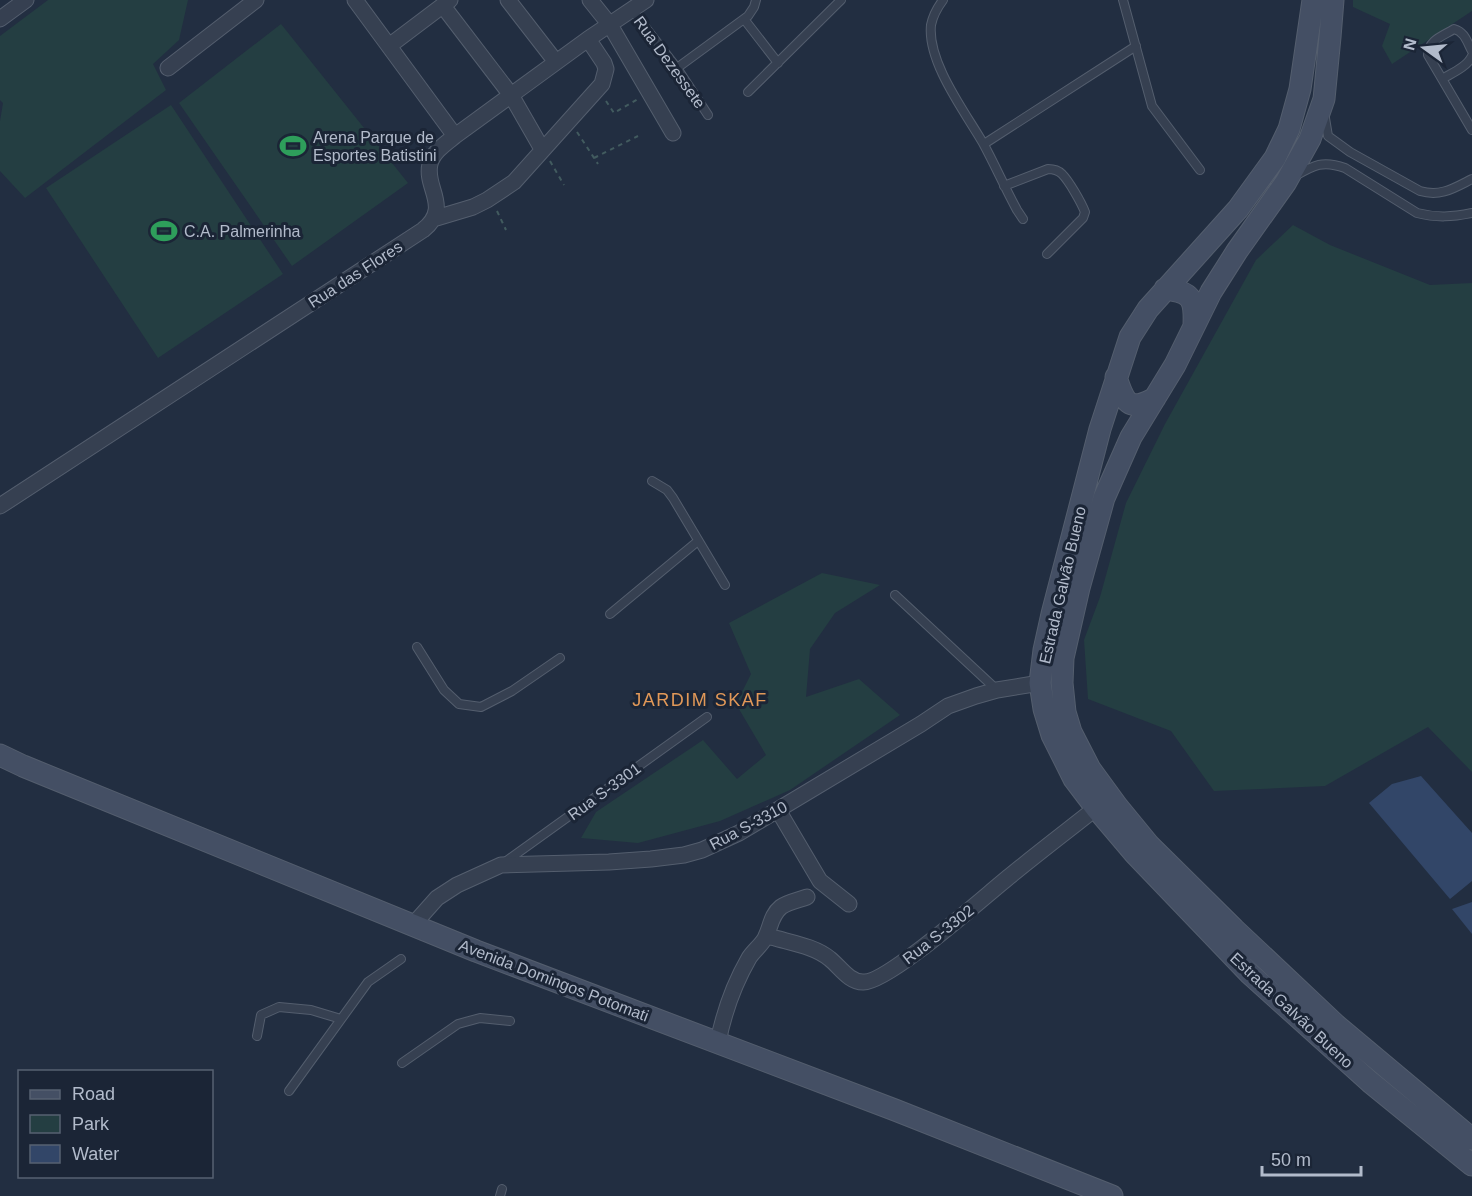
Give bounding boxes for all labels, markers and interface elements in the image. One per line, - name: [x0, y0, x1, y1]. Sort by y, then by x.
- street label: Rua Dezessete: [631, 13, 709, 112]
- north arrow: [1394, 18, 1454, 78]
- text: N: [1400, 36, 1420, 52]
- place label: Arena Parque de Esportes Batistini: [313, 129, 437, 164]
- sports icon: Arena Parque de Esportes Batistini: [278, 131, 308, 161]
- sports icon: C.A. Palmerinha: [149, 216, 179, 246]
- place label: C.A. Palmerinha: [184, 223, 301, 240]
- street label: Rua das Flores: [305, 238, 405, 311]
- street label: Estrada Galvão Bueno: [1036, 505, 1089, 665]
- district label: JARDIM SKAF: [632, 690, 768, 710]
- street label: Rua S-3301: [565, 759, 644, 823]
- street label: Rua S-3310: [707, 798, 790, 853]
- street label: Rua S-3302: [899, 901, 977, 967]
- street label: Avenida Domingos Potomati: [457, 936, 651, 1025]
- street label: Estrada Galvão Bueno: [1227, 949, 1356, 1072]
- legend: [18, 1070, 213, 1178]
- text: Road: [72, 1084, 115, 1104]
- text: Park: [72, 1114, 110, 1134]
- scale bar: [1262, 1139, 1361, 1177]
- text: Water: [72, 1144, 119, 1164]
- text: 50 m: [1271, 1150, 1311, 1170]

